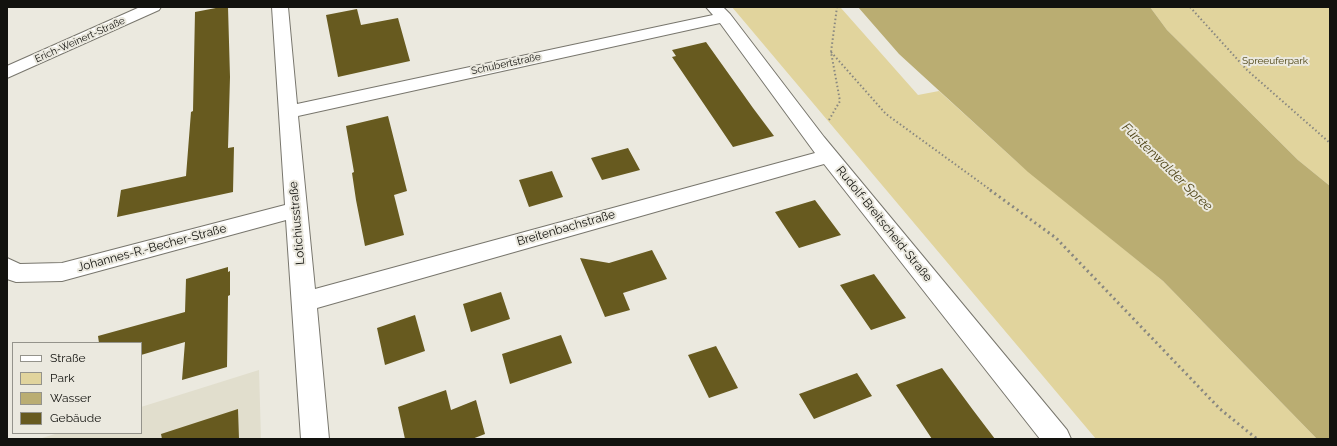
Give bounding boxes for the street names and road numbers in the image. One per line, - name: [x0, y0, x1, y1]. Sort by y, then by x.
- street label: Erich-Weinert-Straße: [33, 15, 127, 65]
- street label: Schubertstraße: [470, 51, 542, 77]
- street label: Rudolf-Breitscheid-Straße: [833, 163, 935, 285]
- street label: Lotichiusstraße: [286, 181, 308, 265]
- street label: Breitenbachstraße: [515, 207, 617, 249]
- street label: Johannes-R.-Becher-Straße: [76, 221, 228, 275]

